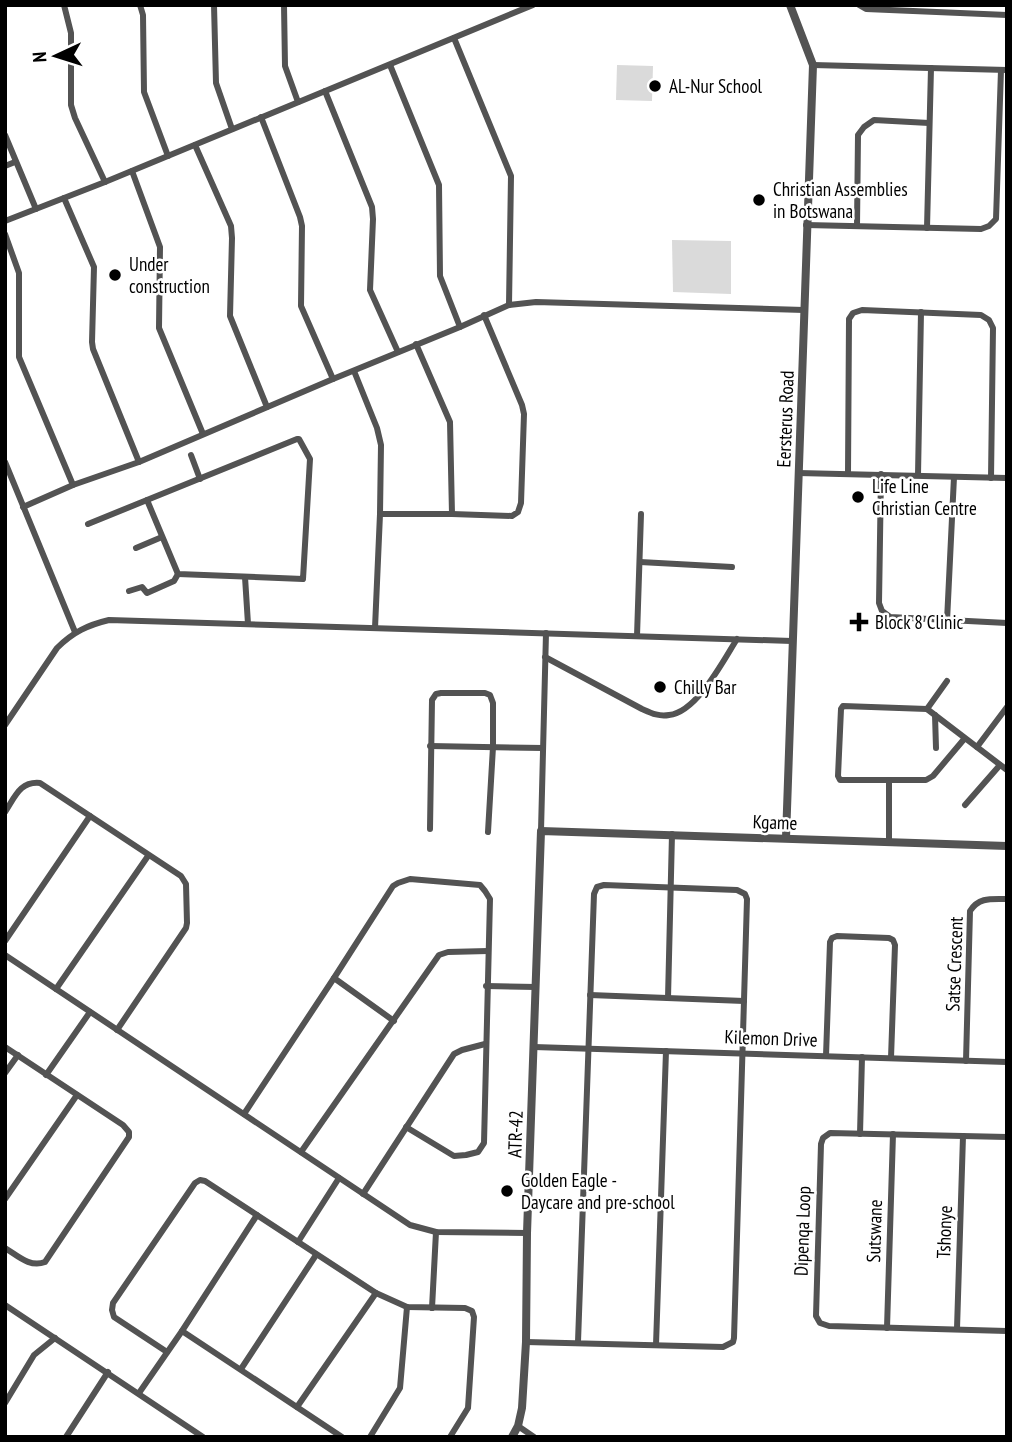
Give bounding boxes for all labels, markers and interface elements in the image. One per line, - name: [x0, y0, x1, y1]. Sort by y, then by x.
- north arrow: [21, 21, 91, 91]
- text: N: [27, 51, 51, 63]
- place label: AL-Nur School: [669, 74, 763, 98]
- marker: AL-Nur School: [647, 78, 663, 94]
- place label: Christian Assemblies in Botswana: [773, 177, 908, 223]
- marker: Christian Assemblies in Botswana: [751, 192, 767, 208]
- place label: Under construction: [129, 252, 210, 298]
- marker: Under construction: [107, 267, 123, 283]
- street label: Eersterus Road: [771, 370, 799, 468]
- place label: Life Line Christian Centre: [872, 474, 977, 520]
- marker: Life Line Christian Centre: [850, 489, 866, 505]
- place label: Block 8 Clinic: [875, 610, 964, 634]
- marker: Block 8 Clinic: [849, 612, 869, 632]
- place label: Chilly Bar: [674, 675, 737, 699]
- marker: Chilly Bar: [652, 679, 668, 695]
- street label: Kgame: [752, 809, 798, 835]
- street label: Satse Crescent: [940, 915, 968, 1012]
- street label: Kilemon Drive: [724, 1024, 818, 1052]
- street label: ATR-42: [502, 1110, 528, 1158]
- place label: Golden Eagle - Daycare and pre-school: [521, 1168, 675, 1214]
- marker: Golden Eagle - Daycare and pre-school: [499, 1183, 515, 1199]
- street label: Dipenqa Loop: [788, 1186, 816, 1276]
- street label: Sutswane: [861, 1199, 887, 1263]
- street label: Tshonye: [931, 1205, 957, 1259]

